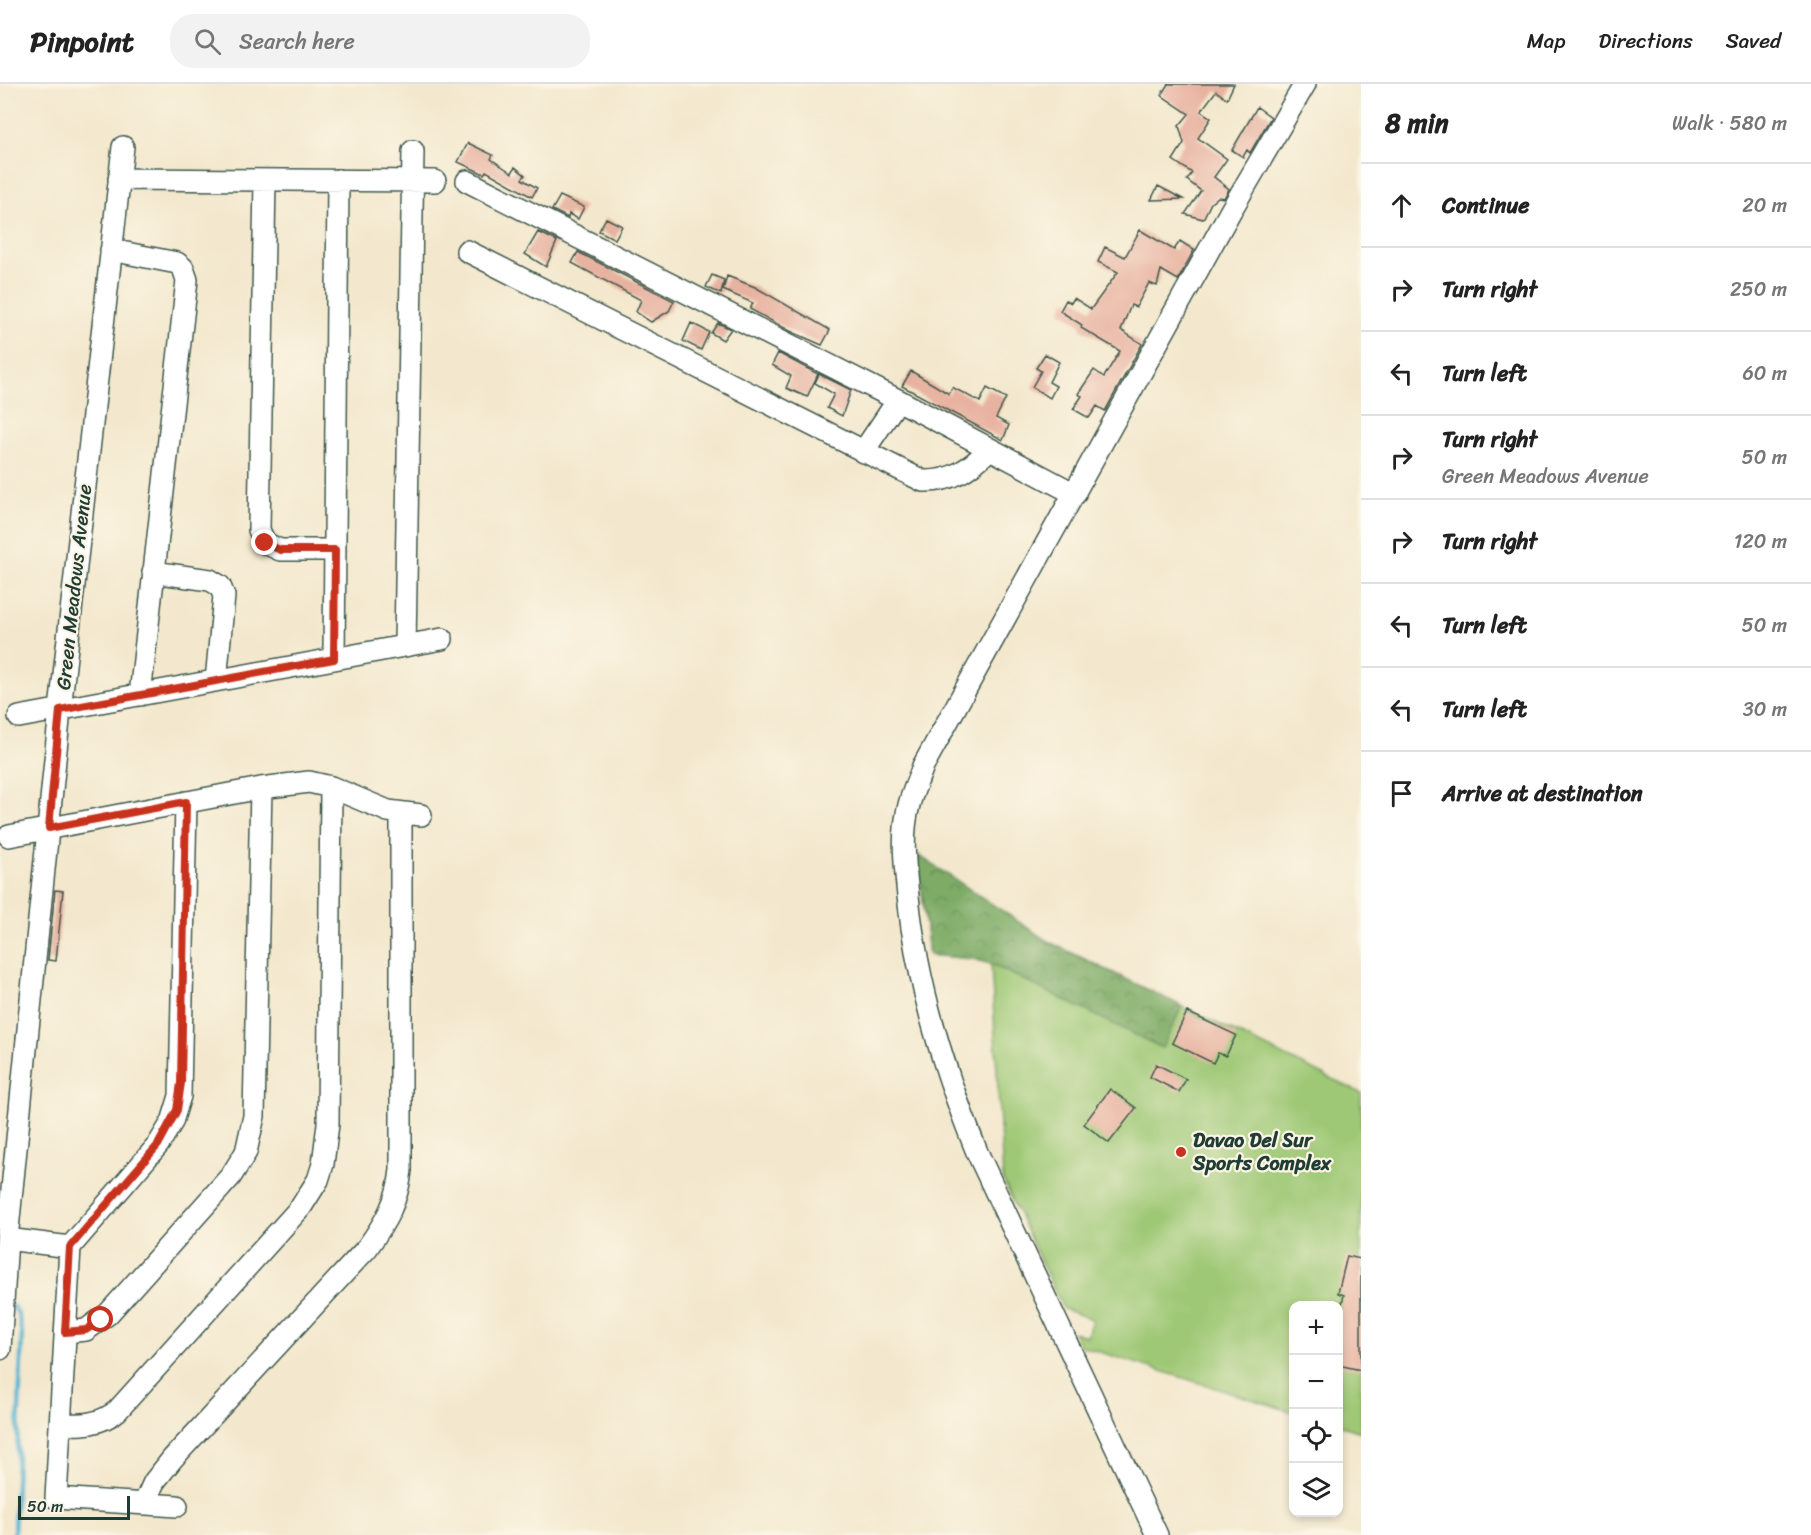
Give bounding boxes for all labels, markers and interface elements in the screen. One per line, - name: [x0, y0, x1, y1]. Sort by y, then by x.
- search box: [170, 14, 590, 68]
- text: Pinpoint: [30, 17, 134, 66]
- text: Search here: [239, 22, 355, 61]
- text: Map: [1527, 22, 1565, 60]
- text: Directions: [1598, 22, 1693, 60]
- text: Saved: [1726, 22, 1781, 60]
- icon: search: [191, 25, 224, 58]
- text: 8 min: [1385, 100, 1449, 146]
- text: Walk · 580 m: [1672, 106, 1787, 141]
- text: Continue: [1442, 186, 1530, 225]
- text: 20 m: [1742, 188, 1787, 223]
- icon: ahead: [1385, 189, 1418, 222]
- text: Turn right: [1442, 270, 1537, 309]
- text: 250 m: [1730, 272, 1787, 307]
- icon: right: [1385, 273, 1418, 306]
- text: Turn left: [1442, 354, 1527, 393]
- text: 60 m: [1742, 356, 1787, 391]
- icon: left: [1385, 357, 1418, 390]
- text: Turn right: [1442, 420, 1537, 459]
- text: 50 m: [1742, 440, 1787, 475]
- icon: right: [1385, 441, 1418, 474]
- text: Green Meadows Avenue: [1442, 459, 1649, 494]
- street label: Green Meadows Avenue: [46, 482, 102, 692]
- text: Turn right: [1442, 522, 1537, 561]
- text: 120 m: [1734, 524, 1787, 559]
- icon: right: [1385, 525, 1418, 558]
- route end: [251, 529, 277, 555]
- text: Turn left: [1442, 606, 1527, 645]
- text: 50 m: [1742, 608, 1787, 643]
- icon: left: [1385, 609, 1418, 642]
- text: Turn left: [1442, 690, 1527, 729]
- text: 30 m: [1743, 692, 1787, 727]
- icon: left: [1385, 693, 1418, 726]
- text: Arrive at destination: [1442, 774, 1643, 813]
- icon: arrive: [1385, 777, 1418, 810]
- place label: Davao Del Sur Sports Complex: [1192, 1123, 1332, 1181]
- marker: Davao Del Sur Sports Complex: [1174, 1145, 1188, 1159]
- map controls: [1289, 1301, 1343, 1517]
- button: +: [1289, 1301, 1343, 1355]
- route start: [87, 1306, 113, 1332]
- button: −: [1289, 1355, 1343, 1409]
- button: locate: [1289, 1409, 1343, 1463]
- button: layers: [1289, 1463, 1343, 1517]
- text: 50 m: [27, 1492, 63, 1521]
- scale bar: [18, 1493, 130, 1520]

